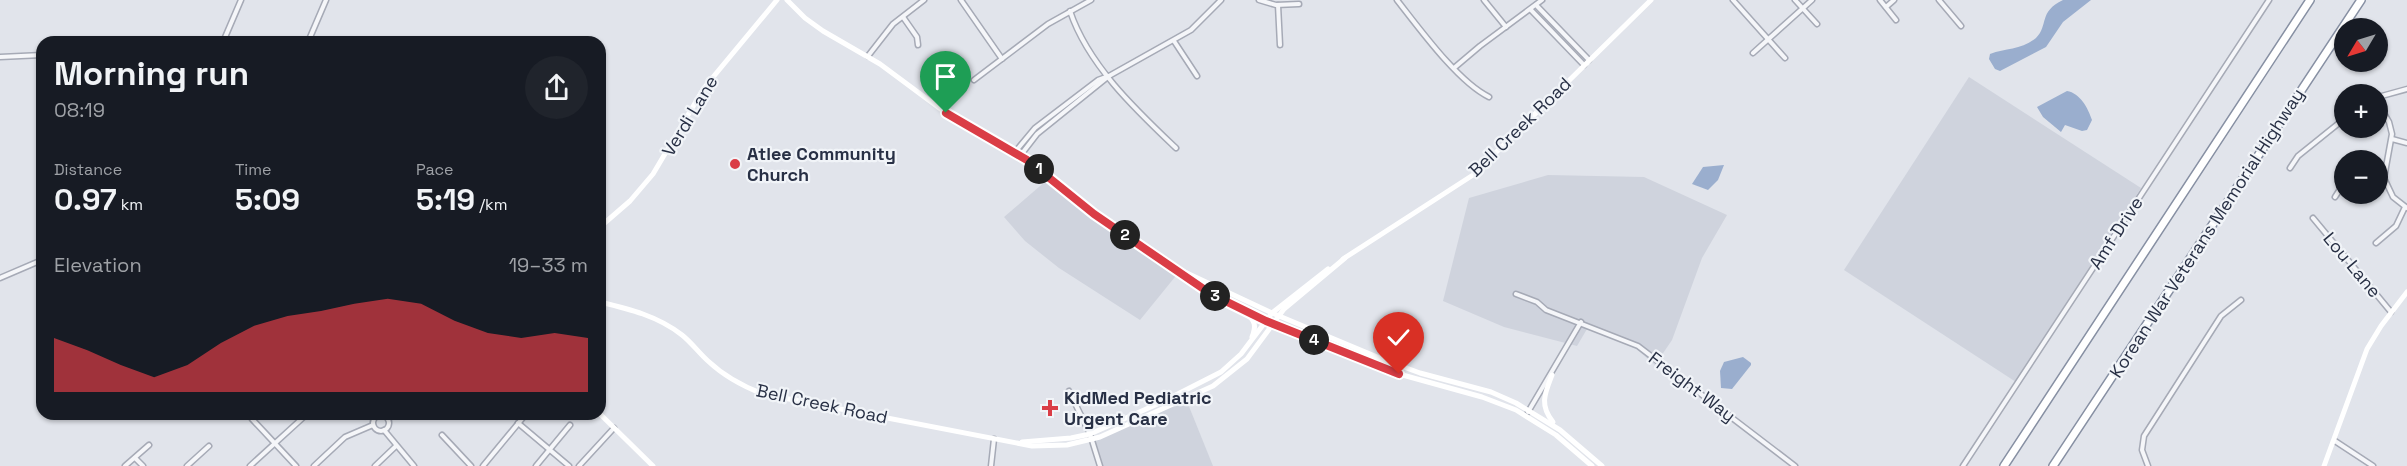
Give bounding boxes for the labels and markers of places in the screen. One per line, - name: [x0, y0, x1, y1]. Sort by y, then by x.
- pin: [920, 51, 971, 113]
- place label: Atlee Community Church: [747, 142, 896, 186]
- pin: 1: [1024, 154, 1054, 184]
- marker: Atlee Community Church: [728, 157, 742, 171]
- pin: 2: [1110, 220, 1140, 250]
- pin: 3: [1200, 281, 1230, 311]
- pin: [1373, 312, 1424, 374]
- pin: 4: [1299, 325, 1329, 355]
- place label: KidMed Pediatric Urgent Care: [1064, 386, 1212, 430]
- marker: KidMed Pediatric Urgent Care: [1041, 399, 1059, 417]

